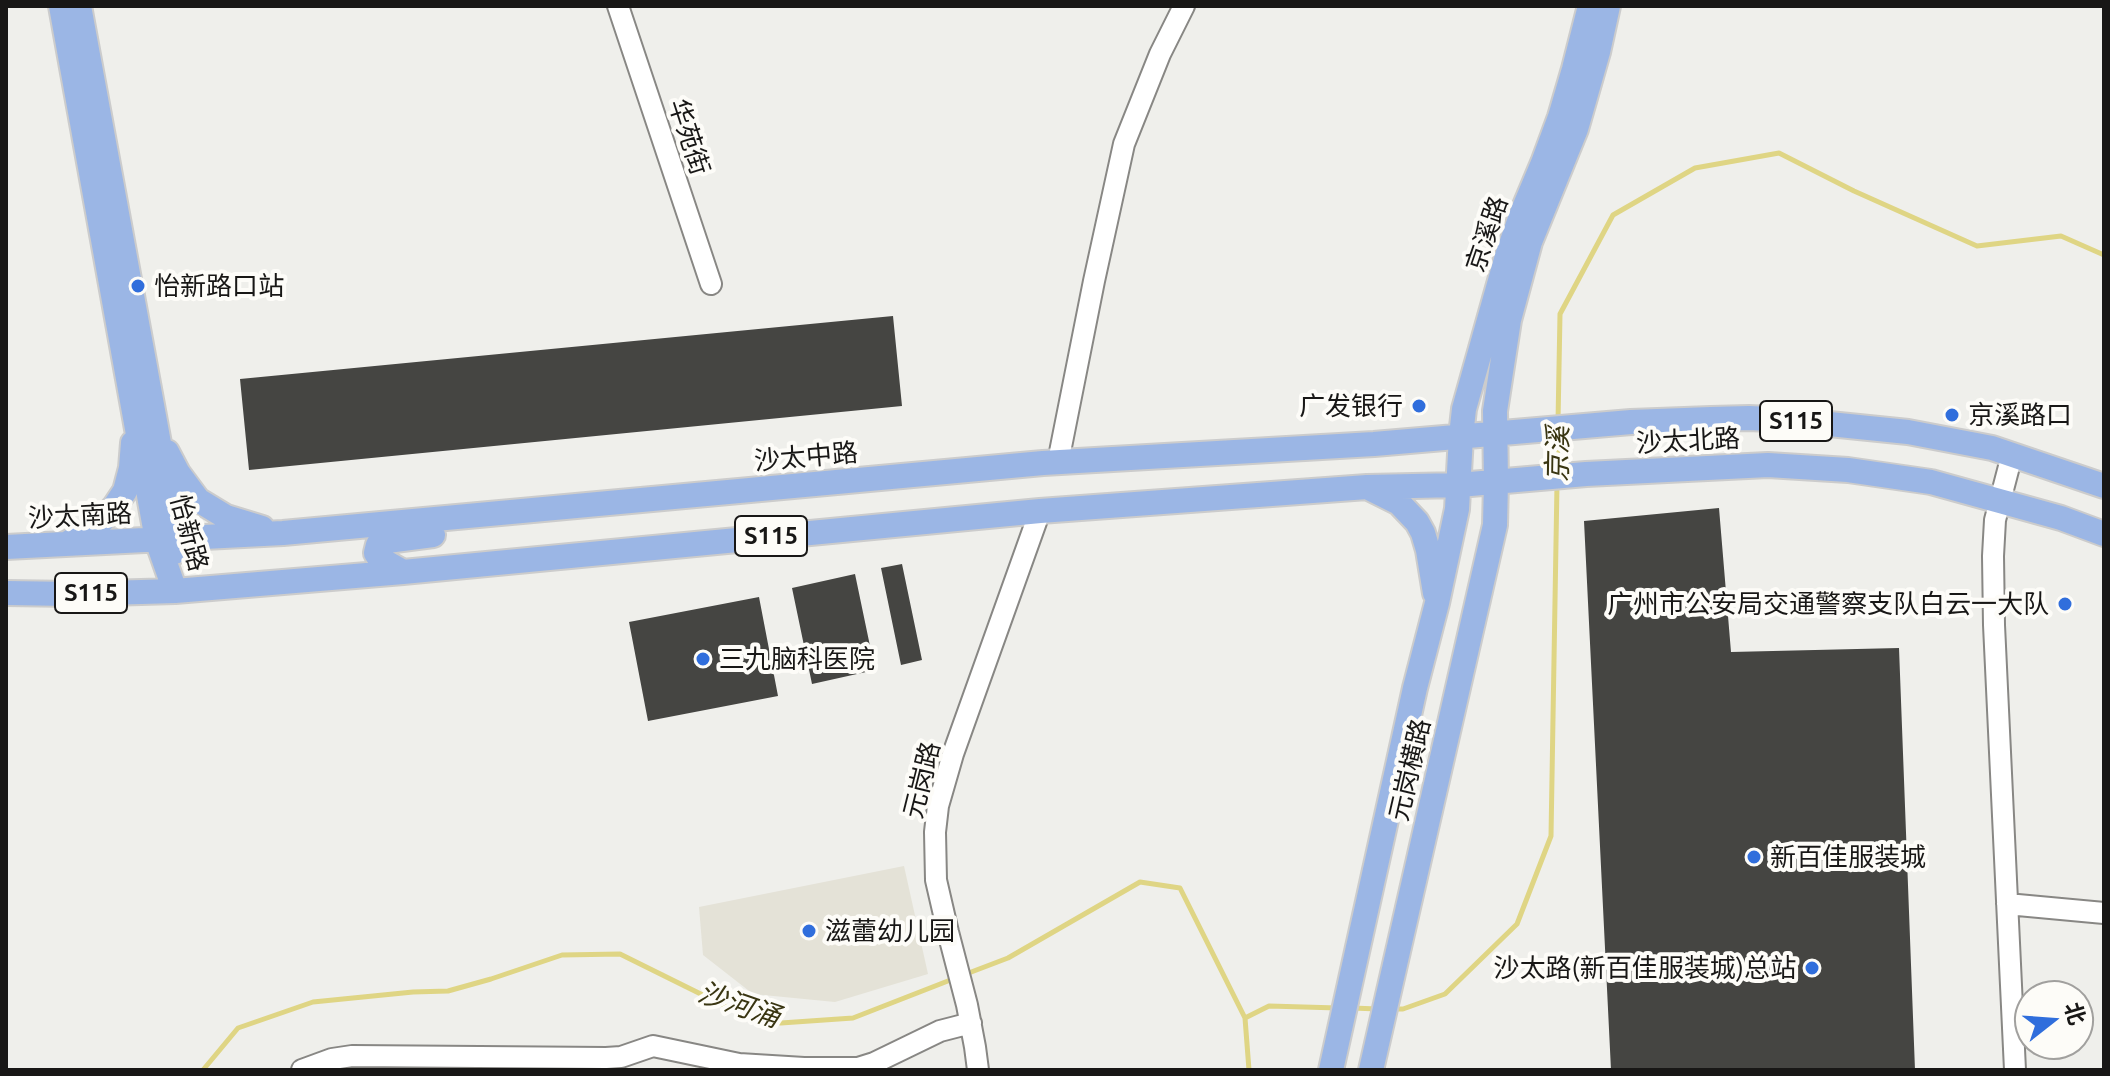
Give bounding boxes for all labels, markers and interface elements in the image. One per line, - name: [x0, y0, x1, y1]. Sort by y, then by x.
- street label: 华苑街: [662, 95, 716, 179]
- street label: 京溪路: [1460, 192, 1514, 276]
- place label: 怡新路口站: [154, 270, 284, 302]
- marker: 怡新路口站: [129, 277, 147, 295]
- place label: 广发银行: [1299, 390, 1403, 422]
- marker: 广发银行: [1410, 397, 1428, 415]
- place label: 京溪路口: [1968, 399, 2072, 431]
- road number: S115: [1760, 401, 1832, 441]
- marker: 京溪路口: [1943, 406, 1961, 424]
- street label: 沙太北路: [1635, 423, 1741, 459]
- water label: 京溪: [1541, 426, 1575, 482]
- street label: 沙太中路: [753, 437, 859, 477]
- street label: 怡新路: [164, 491, 214, 575]
- street label: 沙太南路: [27, 498, 133, 534]
- road number: S115: [735, 516, 807, 556]
- road number: S115: [55, 573, 127, 613]
- place label: 广州市公安局交通警察支队白云一大队: [1607, 588, 2049, 620]
- marker: 广州市公安局交通警察支队白云一大队: [2056, 595, 2074, 613]
- place label: 三九脑科医院: [719, 643, 875, 675]
- marker: 三九脑科医院: [694, 650, 712, 668]
- street label: 元岗横路: [1383, 716, 1437, 824]
- street label: 元岗路: [897, 738, 947, 822]
- place label: 新百佳服装城: [1770, 841, 1926, 873]
- marker: 新百佳服装城: [1745, 848, 1763, 866]
- place label: 滋蕾幼儿园: [825, 915, 955, 947]
- marker: 滋蕾幼儿园: [800, 922, 818, 940]
- place label: 沙太路(新百佳服装城)总站: [1494, 952, 1796, 984]
- marker: 沙太路(新百佳服装城)总站: [1803, 959, 1821, 977]
- water label: 沙河涌: [694, 975, 784, 1035]
- north arrow: [2014, 980, 2094, 1060]
- text: 北: [2060, 999, 2091, 1028]

